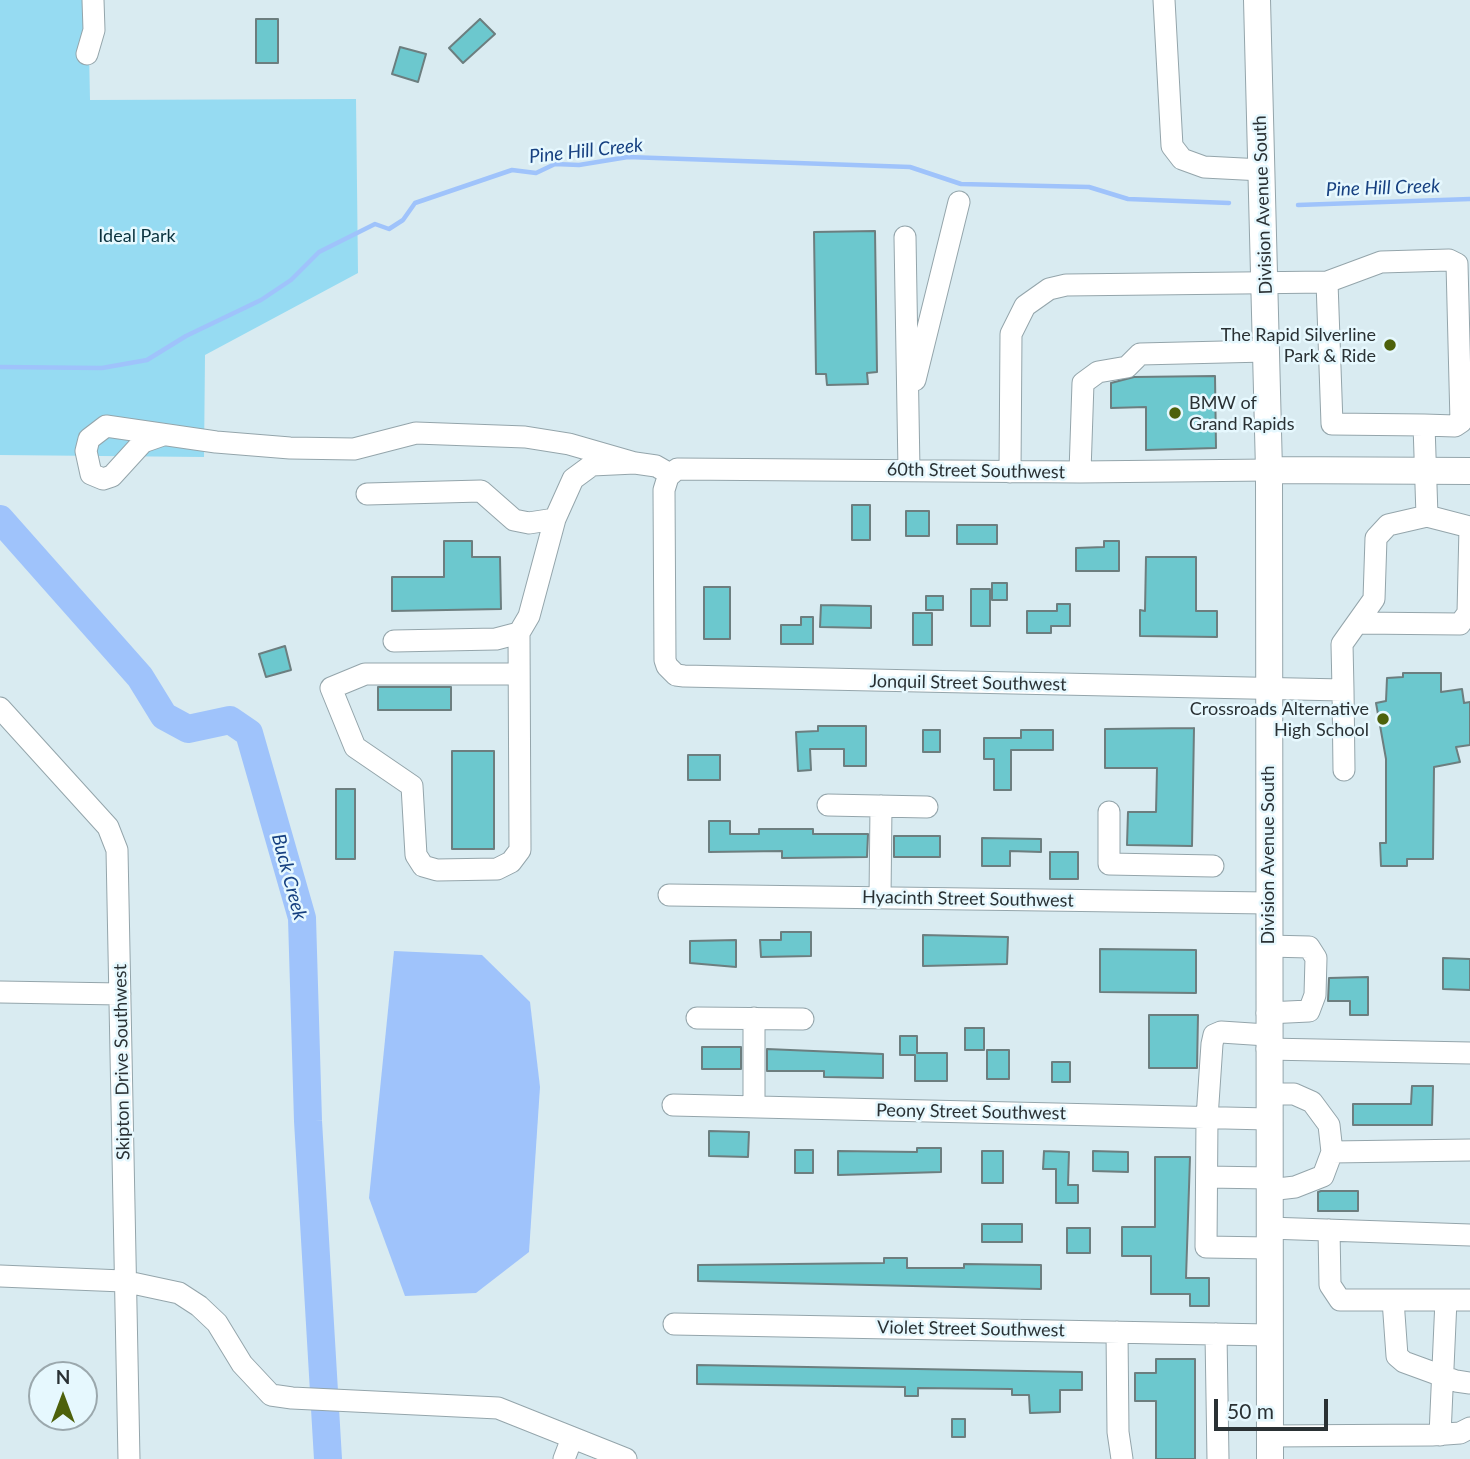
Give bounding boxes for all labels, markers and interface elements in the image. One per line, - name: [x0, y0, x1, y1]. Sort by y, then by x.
- street label: Division Avenue South: [1249, 115, 1277, 295]
- water label: Pine Hill Creek: [528, 134, 644, 168]
- water label: Pine Hill Creek: [1325, 175, 1441, 201]
- park label: Ideal Park: [98, 225, 176, 247]
- place label: The Rapid Silverline Park & Ride: [1221, 324, 1376, 366]
- marker: The Rapid Silverline Park & Ride: [1382, 337, 1398, 353]
- place label: BMW of Grand Rapids: [1189, 392, 1294, 434]
- marker: BMW of Grand Rapids: [1167, 405, 1183, 421]
- street label: 60th Street Southwest: [887, 459, 1065, 483]
- street label: Jonquil Street Southwest: [869, 670, 1067, 696]
- place label: Crossroads Alternative High School: [1190, 698, 1369, 740]
- marker: Crossroads Alternative High School: [1375, 711, 1391, 727]
- street label: Division Avenue South: [1257, 765, 1279, 945]
- water label: Buck Creek: [267, 831, 311, 923]
- street label: Hyacinth Street Southwest: [862, 886, 1074, 912]
- street label: Skipton Drive Southwest: [109, 964, 135, 1160]
- street label: Peony Street Southwest: [876, 1100, 1066, 1124]
- street label: Violet Street Southwest: [877, 1317, 1065, 1341]
- north arrow: [28, 1361, 98, 1431]
- text: N: [56, 1365, 70, 1388]
- scale bar: [1218, 1386, 1332, 1430]
- text: 50 m: [1227, 1398, 1274, 1423]

